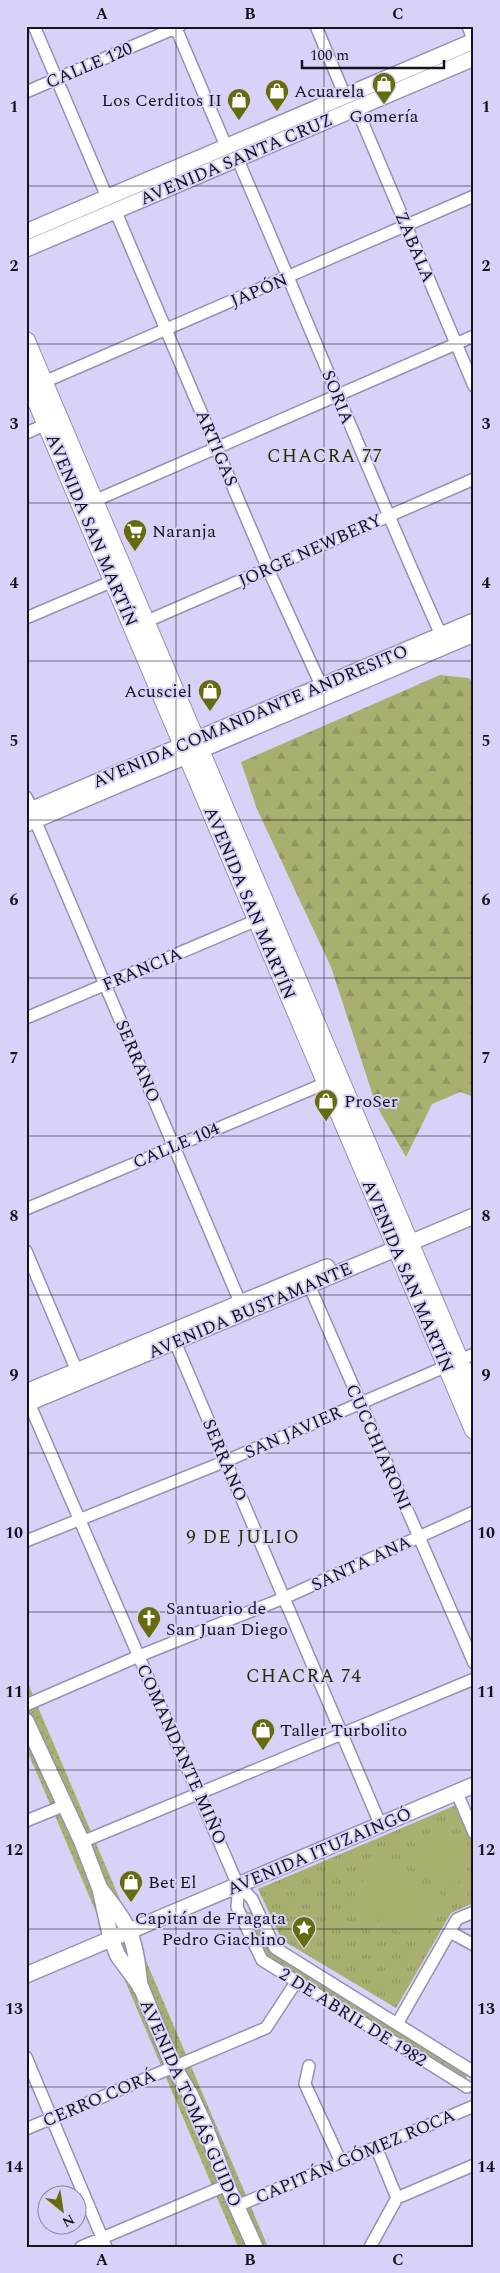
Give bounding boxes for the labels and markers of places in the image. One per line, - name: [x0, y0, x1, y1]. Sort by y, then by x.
- shop icon: Gomería: [371, 71, 397, 105]
- shop icon: Acuarela: [264, 78, 290, 112]
- place label: Acuarela: [294, 78, 365, 105]
- place label: Los Cerditos II: [102, 87, 222, 114]
- shop icon: Los Cerditos II: [226, 87, 252, 121]
- place label: Gomería: [349, 103, 419, 130]
- supermarket icon: Naranja: [122, 518, 148, 552]
- place label: Naranja: [152, 518, 216, 545]
- place label: Acusciel: [124, 678, 192, 705]
- shop icon: Acusciel: [197, 678, 223, 712]
- shop icon: ProSer: [313, 1088, 339, 1122]
- place label: ProSer: [344, 1088, 398, 1115]
- place label: Santuario de San Juan Diego: [166, 1595, 288, 1643]
- church icon: Santuario de San Juan Diego: [136, 1605, 162, 1639]
- shop icon: Taller Turbolito: [250, 1717, 276, 1751]
- place label: Taller Turbolito: [280, 1717, 407, 1744]
- shop icon: Bet El: [118, 1869, 144, 1903]
- place label: Bet El: [148, 1869, 197, 1896]
- place label: Capitán de Fragata Pedro Giachino: [135, 1905, 286, 1953]
- place icon: Capitán de Fragata Pedro Giachino: [291, 1915, 317, 1949]

